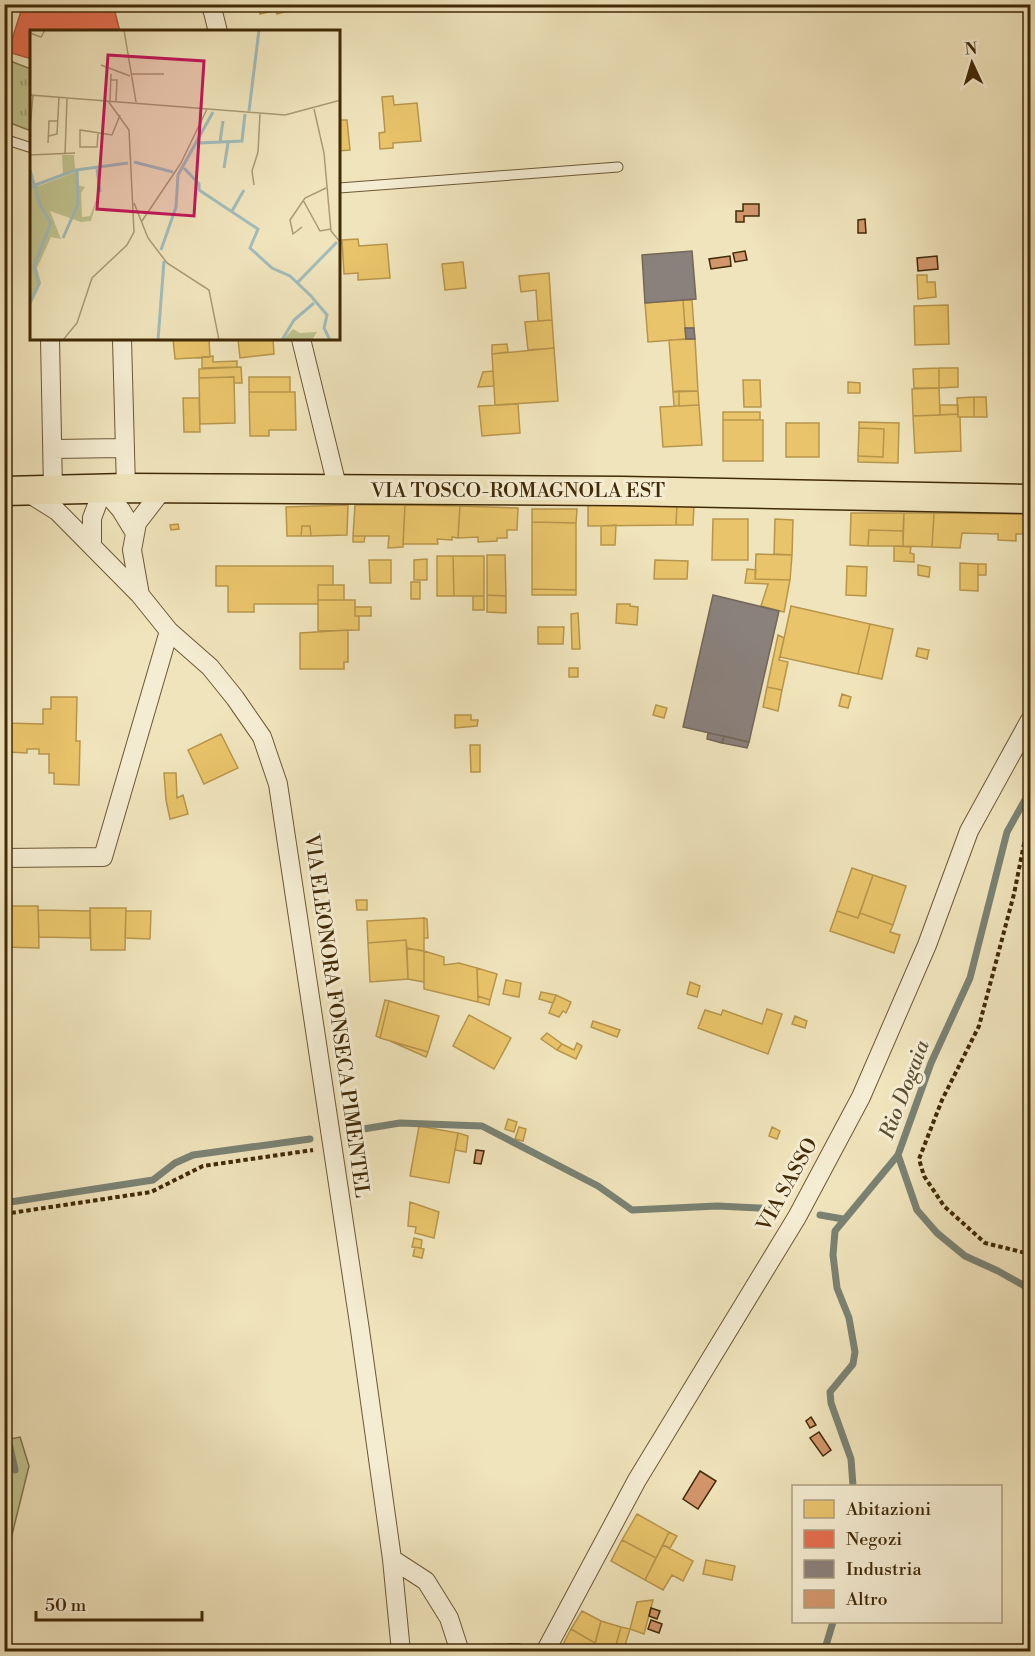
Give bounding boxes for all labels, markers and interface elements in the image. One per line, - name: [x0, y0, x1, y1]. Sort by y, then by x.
- inset map: [30, 30, 340, 340]
- north arrow: [942, 33, 1002, 93]
- text: N: [964, 39, 978, 59]
- street label: VIA TOSCO-ROMAGNOLA EST: [370, 479, 665, 504]
- street label: VIA ELEONORA FONSECA PIMENTEL: [298, 832, 374, 1199]
- water label: Rio Dogaia: [874, 1037, 936, 1144]
- street label: VIA SASSO: [752, 1134, 824, 1237]
- legend: [792, 1485, 1002, 1623]
- text: Abitazioni: [845, 1498, 931, 1521]
- text: Negozi: [846, 1528, 902, 1551]
- text: Industria: [846, 1558, 923, 1581]
- scale bar: [36, 1584, 202, 1622]
- text: Altro: [845, 1588, 888, 1611]
- text: 50 m: [45, 1594, 87, 1617]

